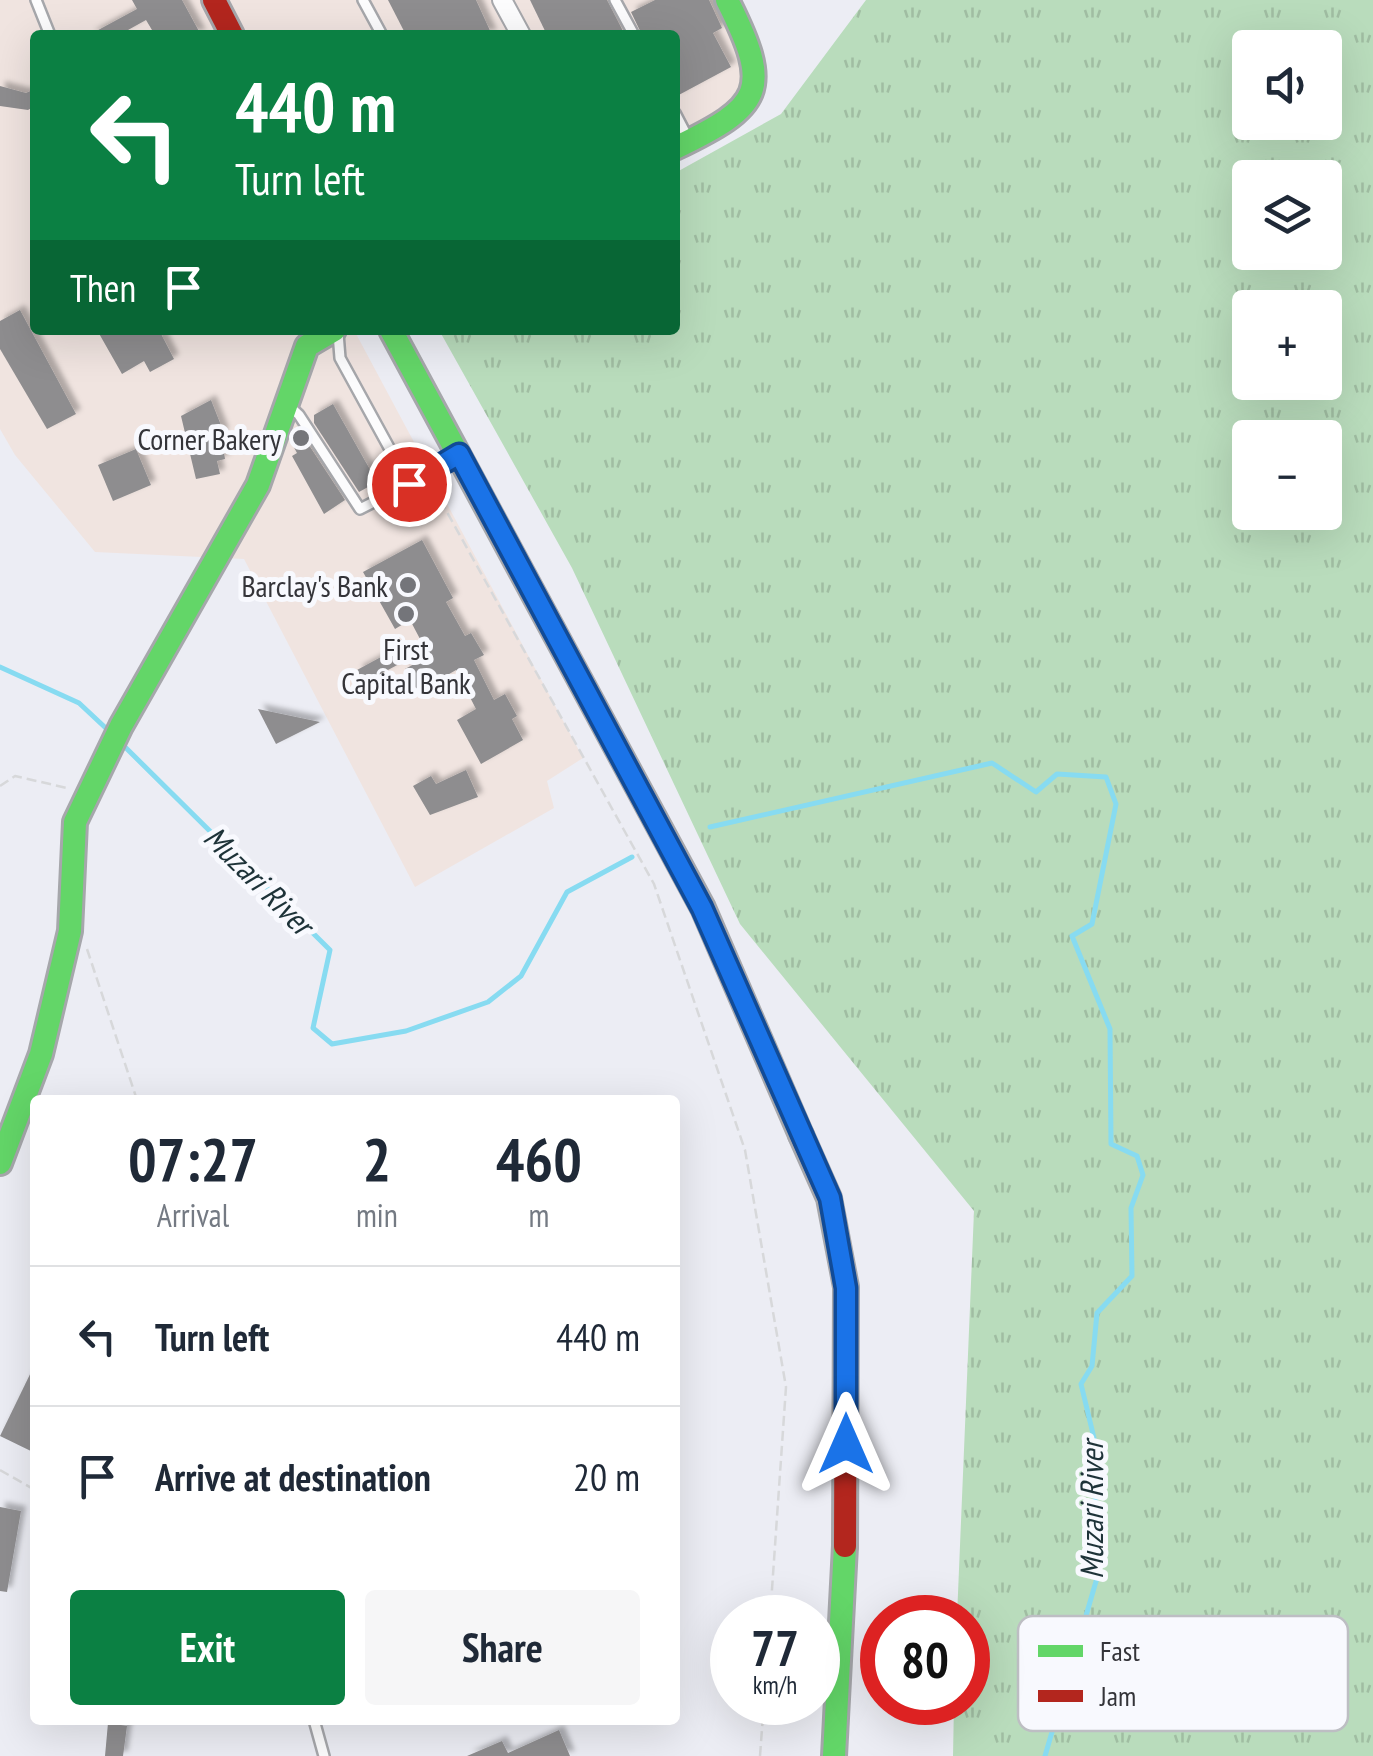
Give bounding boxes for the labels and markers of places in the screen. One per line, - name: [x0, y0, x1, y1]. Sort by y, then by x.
- place label: Corner Bakery: [137, 419, 282, 458]
- marker: Corner Bakery: [290, 427, 312, 449]
- pin: [367, 442, 452, 527]
- place label: Barclay's Bank: [241, 566, 388, 605]
- marker: Barclay's Bank: [397, 574, 419, 596]
- marker: First Capital Bank: [395, 603, 417, 625]
- place label: First Capital Bank: [341, 629, 471, 702]

